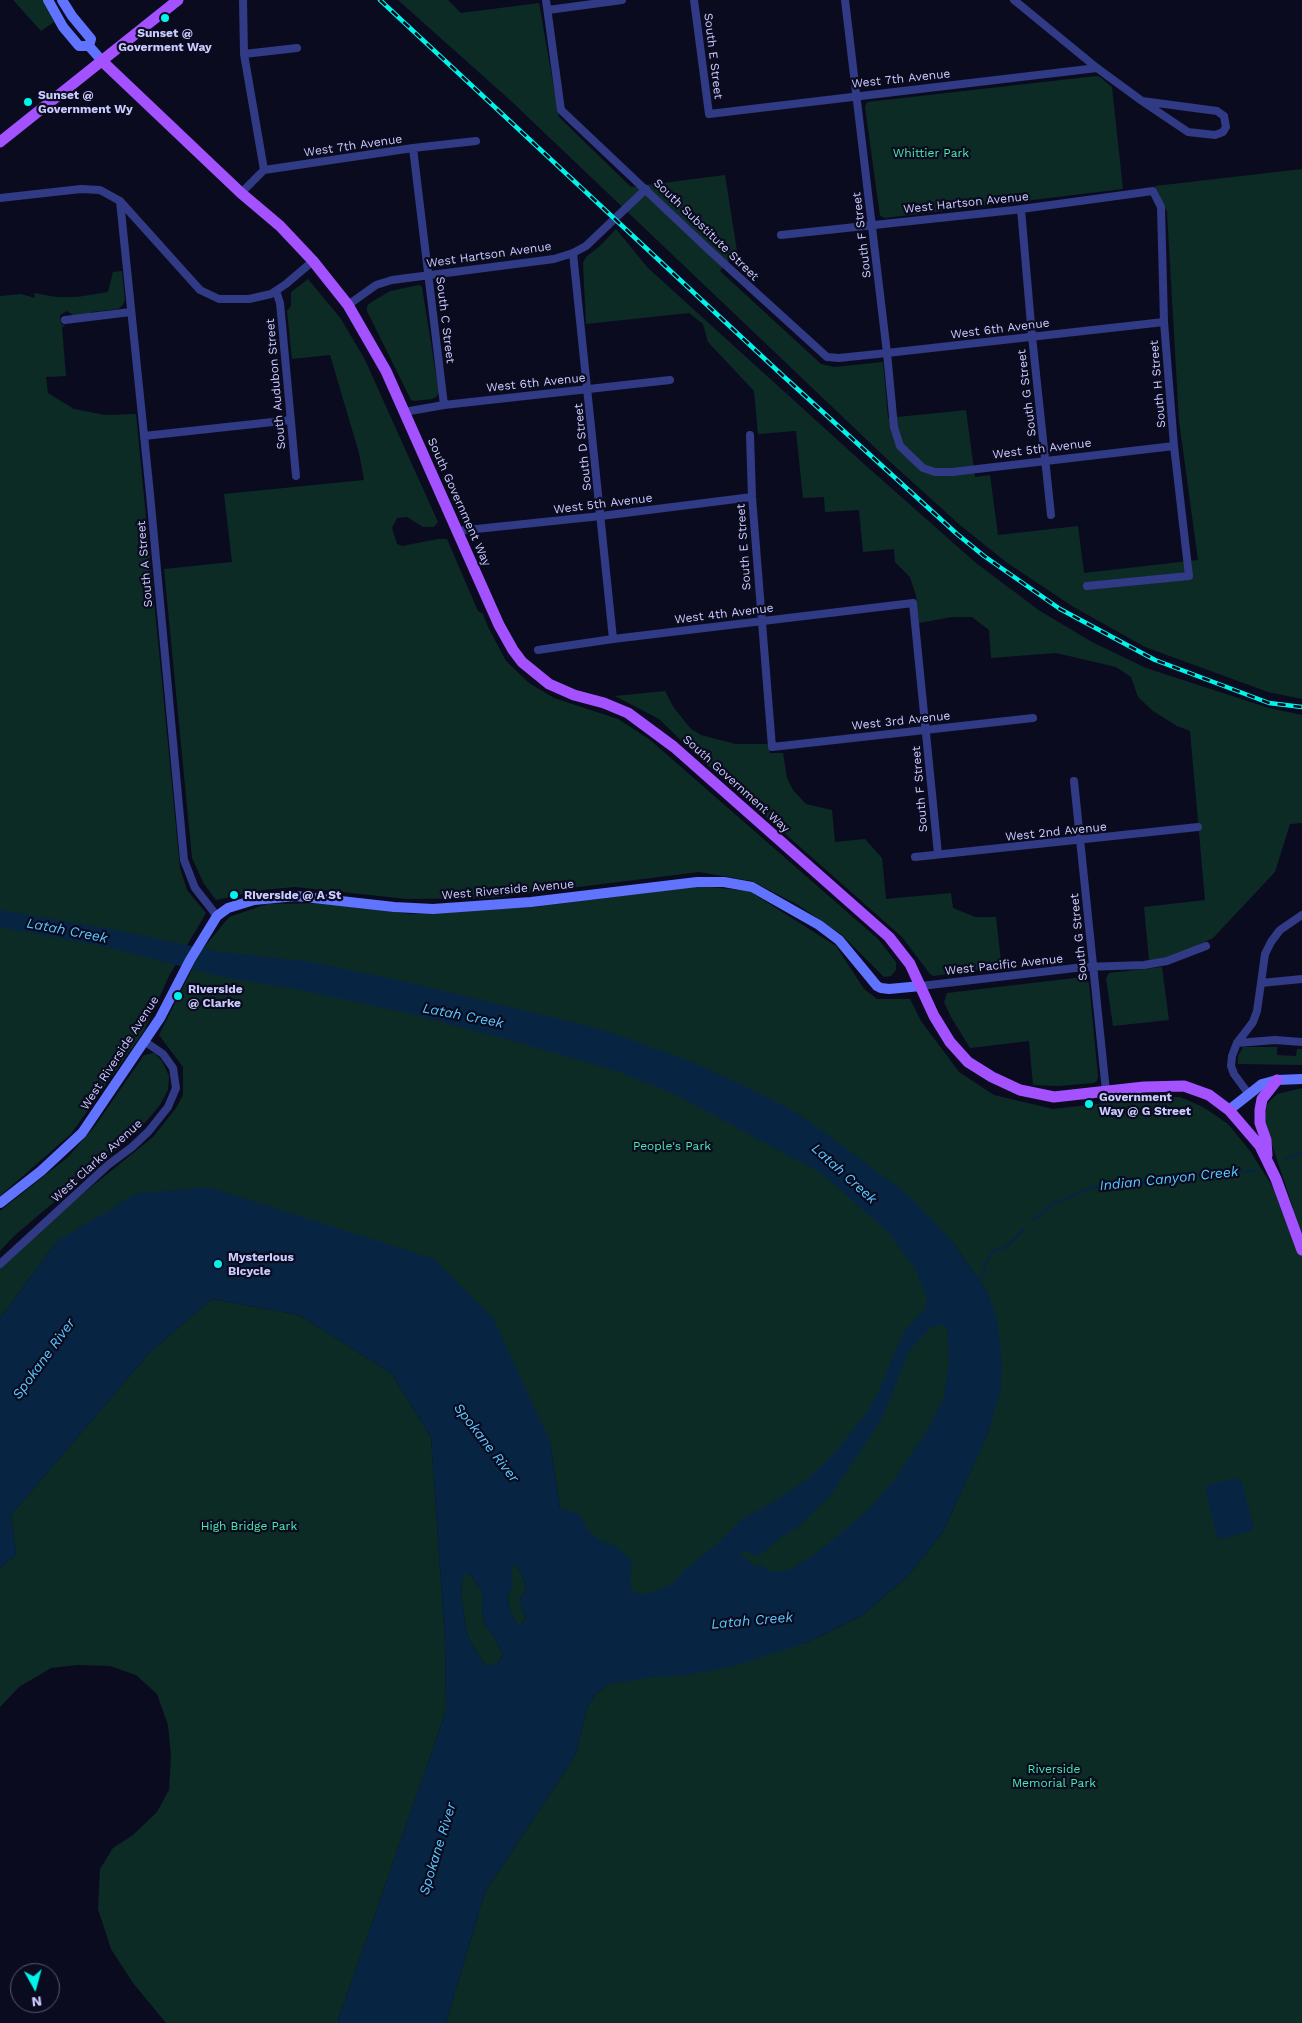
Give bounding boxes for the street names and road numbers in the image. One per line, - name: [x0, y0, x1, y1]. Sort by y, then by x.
- street label: South E Street: [701, 12, 725, 100]
- street label: West 7th Avenue: [851, 67, 951, 91]
- street label: West 7th Avenue: [303, 132, 403, 160]
- street label: South Substitute Street: [650, 176, 762, 284]
- street label: West Hartson Avenue: [903, 189, 1029, 217]
- street label: South F Street: [850, 191, 874, 279]
- street label: West Hartson Avenue: [426, 239, 552, 271]
- street label: South C Street: [433, 276, 457, 364]
- street label: West 6th Avenue: [950, 316, 1050, 342]
- street label: South Audubon Street: [263, 318, 289, 450]
- street label: South H Street: [1147, 340, 1169, 428]
- street label: South G Street: [1015, 349, 1039, 437]
- street label: West 6th Avenue: [486, 371, 586, 395]
- street label: South D Street: [571, 403, 595, 491]
- street label: South Government Way: [424, 436, 494, 568]
- street label: West 5th Avenue: [992, 436, 1092, 462]
- street label: West 5th Avenue: [553, 491, 653, 517]
- street label: South E Street: [734, 503, 754, 591]
- street label: South A Street: [134, 520, 156, 608]
- street label: West 4th Avenue: [674, 601, 774, 627]
- street label: West 3rd Avenue: [851, 709, 951, 733]
- street label: South Government Way: [680, 732, 792, 836]
- street label: South F Street: [909, 745, 931, 833]
- street label: West 2nd Avenue: [1005, 820, 1107, 844]
- street label: West Riverside Avenue: [441, 877, 575, 903]
- street label: South G Street: [1067, 893, 1091, 981]
- street label: West Pacific Avenue: [944, 952, 1064, 978]
- street label: West Riverside Avenue: [78, 993, 162, 1113]
- street label: West Clarke Avenue: [49, 1116, 145, 1206]

